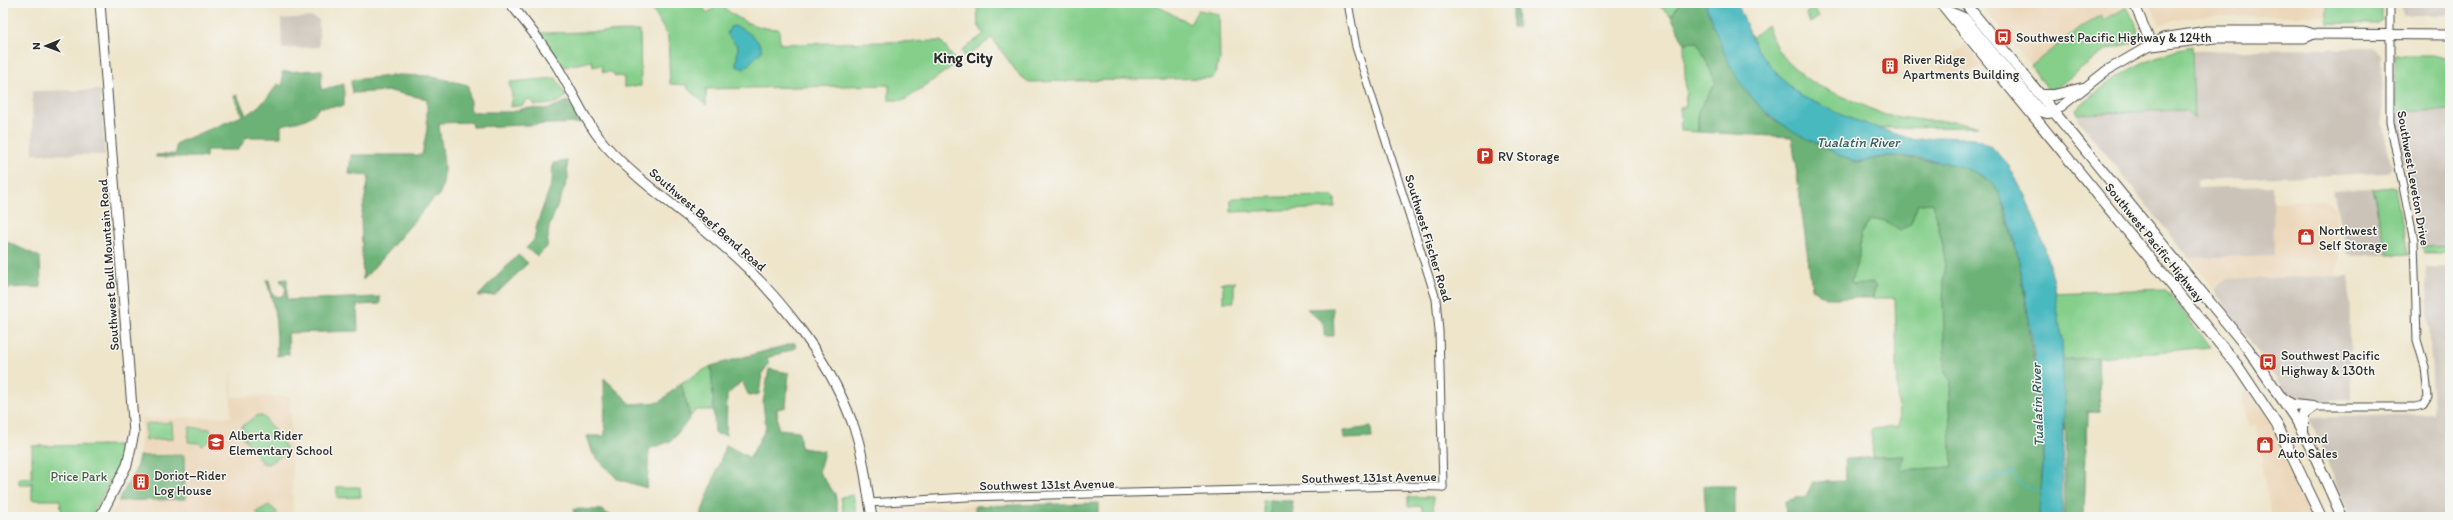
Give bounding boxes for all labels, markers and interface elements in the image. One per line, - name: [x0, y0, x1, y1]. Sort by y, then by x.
- north arrow: [26, 26, 66, 66]
- bus stop icon: Southwest Pacific Highway & 124th: [1993, 27, 2013, 47]
- place label: Southwest Pacific Highway & 124th: [2016, 30, 2212, 45]
- text: N: [30, 42, 43, 50]
- district label: King City: [933, 49, 993, 68]
- place label: River Ridge Apartments Building: [1903, 52, 2020, 82]
- building icon: River Ridge Apartments Building: [1880, 56, 1900, 76]
- street label: Southwest Leveton Drive: [2394, 109, 2433, 247]
- water label: Tualatin River: [1816, 134, 1901, 151]
- parking icon: RV Storage: [1475, 146, 1495, 166]
- place label: RV Storage: [1498, 149, 1560, 164]
- street label: Southwest Beef Bend Road: [646, 165, 769, 274]
- street label: Southwest Fischer Road: [1402, 173, 1455, 304]
- street label: Southwest Bull Mountain Road: [95, 179, 122, 351]
- street label: Southwest Pacific Highway: [2102, 180, 2207, 305]
- place label: Northwest Self Storage: [2319, 223, 2388, 253]
- shop icon: Northwest Self Storage: [2296, 227, 2316, 247]
- place label: Southwest Pacific Highway & 130th: [2281, 348, 2380, 378]
- bus stop icon: Southwest Pacific Highway & 130th: [2258, 352, 2278, 372]
- water label: Tualatin River: [2027, 361, 2047, 447]
- place label: Alberta Rider Elementary School: [229, 428, 333, 458]
- place label: Diamond Auto Sales: [2278, 431, 2338, 461]
- school or university icon: Alberta Rider Elementary School: [206, 432, 226, 452]
- shop icon: Diamond Auto Sales: [2255, 435, 2275, 455]
- place label: Doriot–Rider Log House: [154, 468, 227, 498]
- park label: Price Park: [51, 469, 108, 484]
- street label: Southwest 131st Avenue: [1301, 469, 1437, 486]
- building icon: Doriot–Rider Log House: [131, 472, 151, 492]
- street label: Southwest 131st Avenue: [979, 476, 1115, 493]

